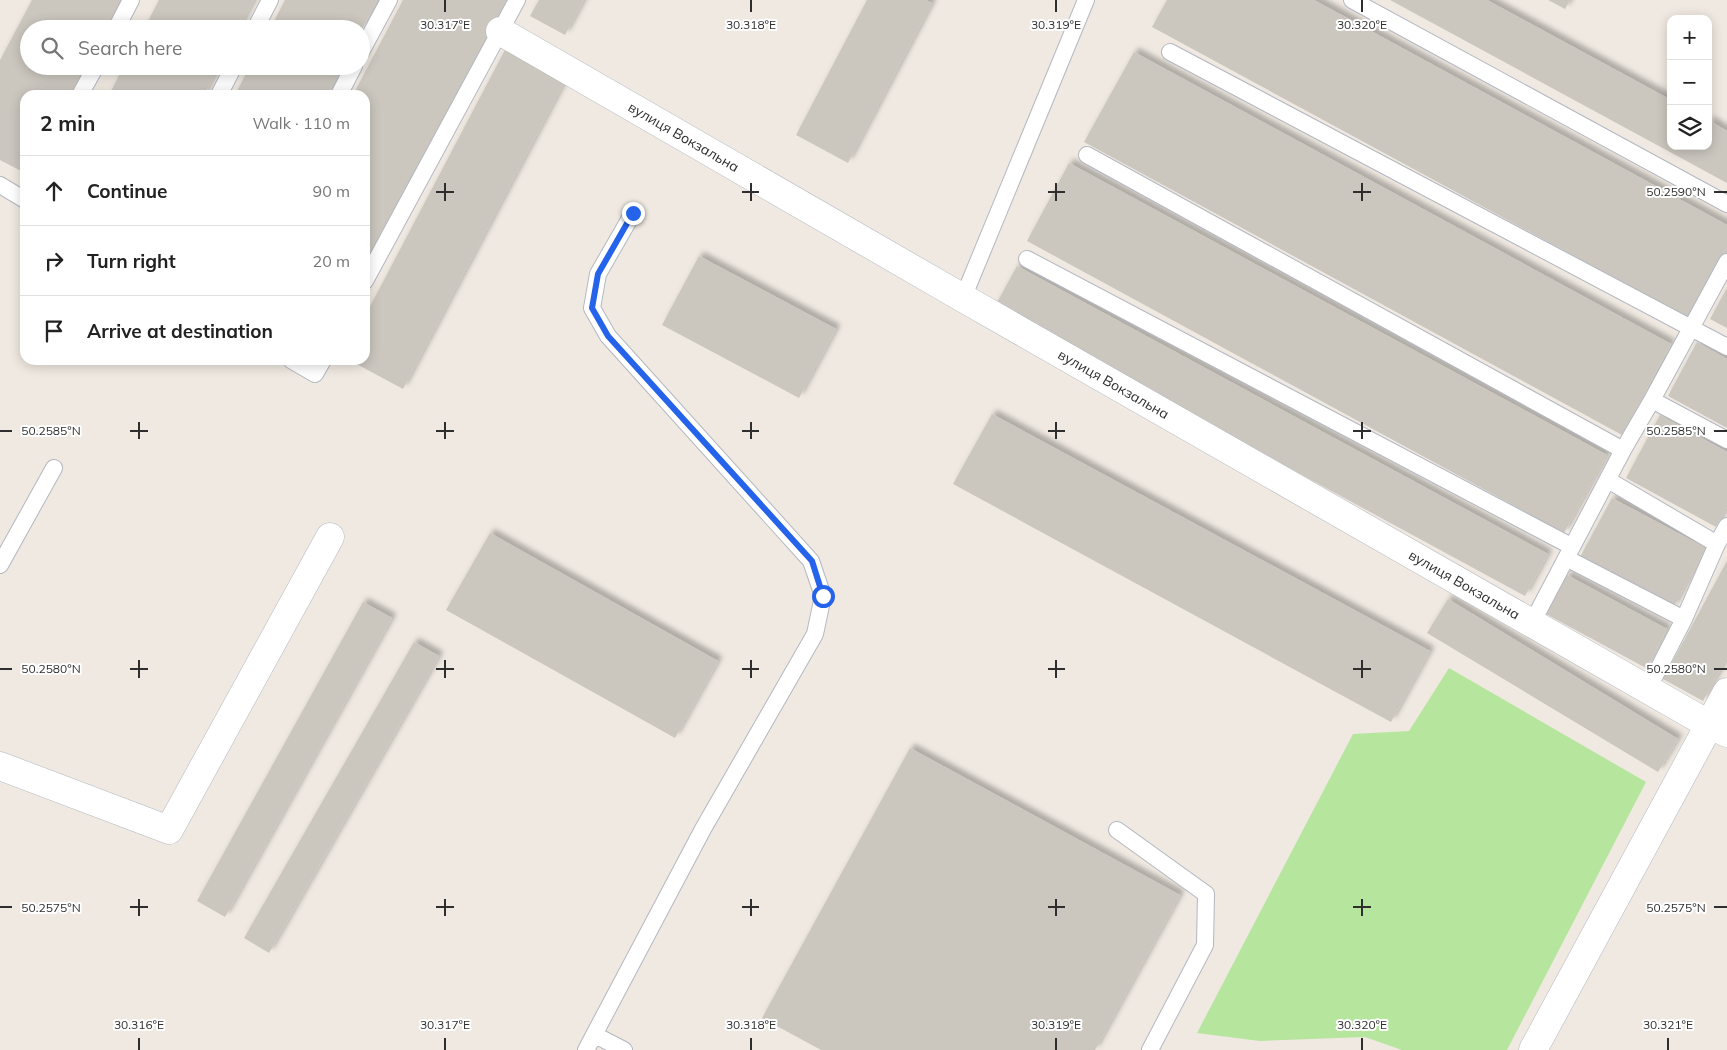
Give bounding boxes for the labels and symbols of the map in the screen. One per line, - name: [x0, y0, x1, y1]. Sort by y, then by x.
- text: 30.317°E: [420, 17, 470, 32]
- text: 30.318°E: [726, 17, 776, 32]
- text: 30.319°E: [1031, 17, 1081, 32]
- text: 30.320°E: [1337, 17, 1387, 32]
- street label: вулиця Вокзальна: [625, 98, 742, 176]
- text: 50.2590°N: [1646, 184, 1706, 199]
- route end: [622, 202, 645, 225]
- street label: вулиця Вокзальна: [1055, 345, 1172, 423]
- text: 50.2585°N: [21, 423, 81, 438]
- text: 50.2585°N: [1646, 423, 1706, 438]
- street label: вулиця Вокзальна: [1406, 546, 1523, 623]
- route start: [812, 585, 835, 608]
- text: 50.2580°N: [21, 661, 81, 676]
- text: 50.2580°N: [1646, 661, 1706, 676]
- text: 50.2575°N: [21, 900, 81, 915]
- text: 50.2575°N: [1646, 900, 1706, 915]
- text: 30.316°E: [114, 1017, 164, 1032]
- text: 30.317°E: [420, 1017, 470, 1032]
- text: 30.318°E: [726, 1017, 776, 1032]
- text: 30.319°E: [1031, 1017, 1081, 1032]
- text: 30.320°E: [1337, 1017, 1387, 1032]
- text: 30.321°E: [1643, 1017, 1693, 1032]

